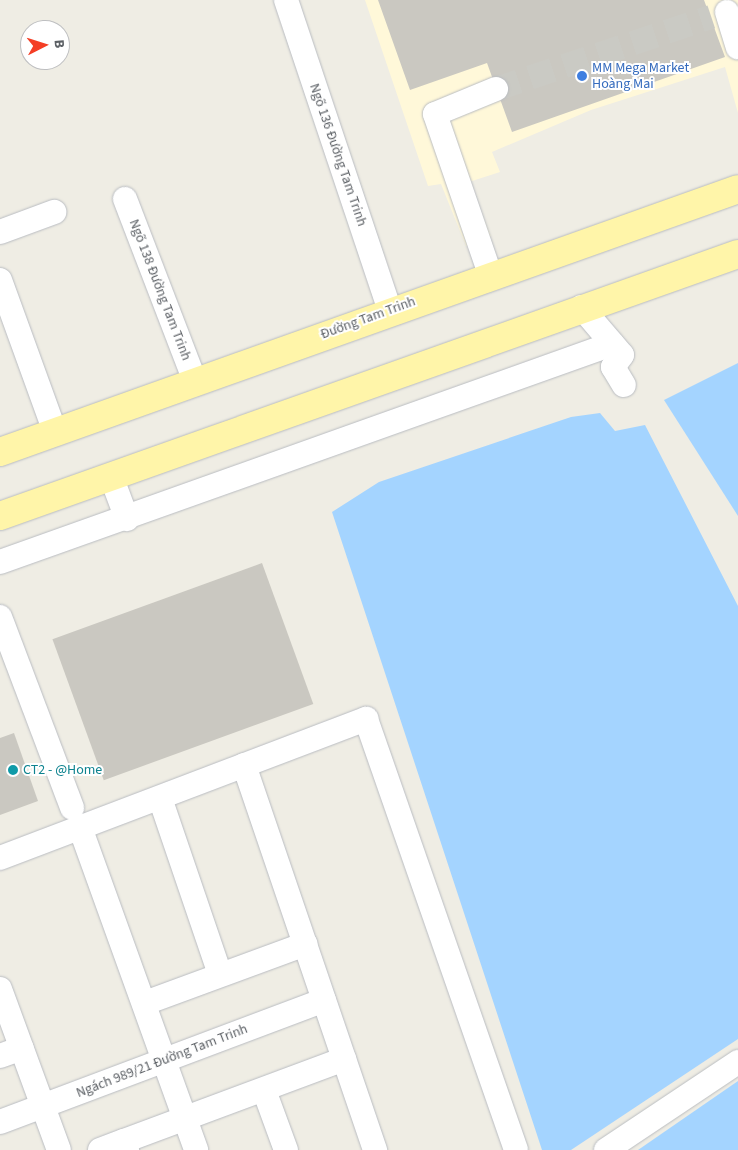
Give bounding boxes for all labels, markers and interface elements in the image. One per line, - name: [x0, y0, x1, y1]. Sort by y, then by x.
- north arrow: [20, 20, 70, 70]
- text: B: [49, 39, 69, 49]
- place label: MM Mega Market Hoàng Mai: [592, 60, 689, 92]
- marker: MM Mega Market Hoàng Mai: [576, 70, 588, 82]
- street label: Ngõ 136 Đường Tam Trinh: [306, 81, 370, 229]
- street label: Ngõ 138 Đường Tam Trinh: [125, 217, 195, 363]
- street label: Đường Tam Trinh: [318, 293, 418, 343]
- place label: CT2 - @Home: [23, 762, 102, 778]
- marker: CT2 - @Home: [7, 764, 19, 776]
- street label: Ngách 989/21 Đường Tam Trinh: [74, 1021, 250, 1101]

